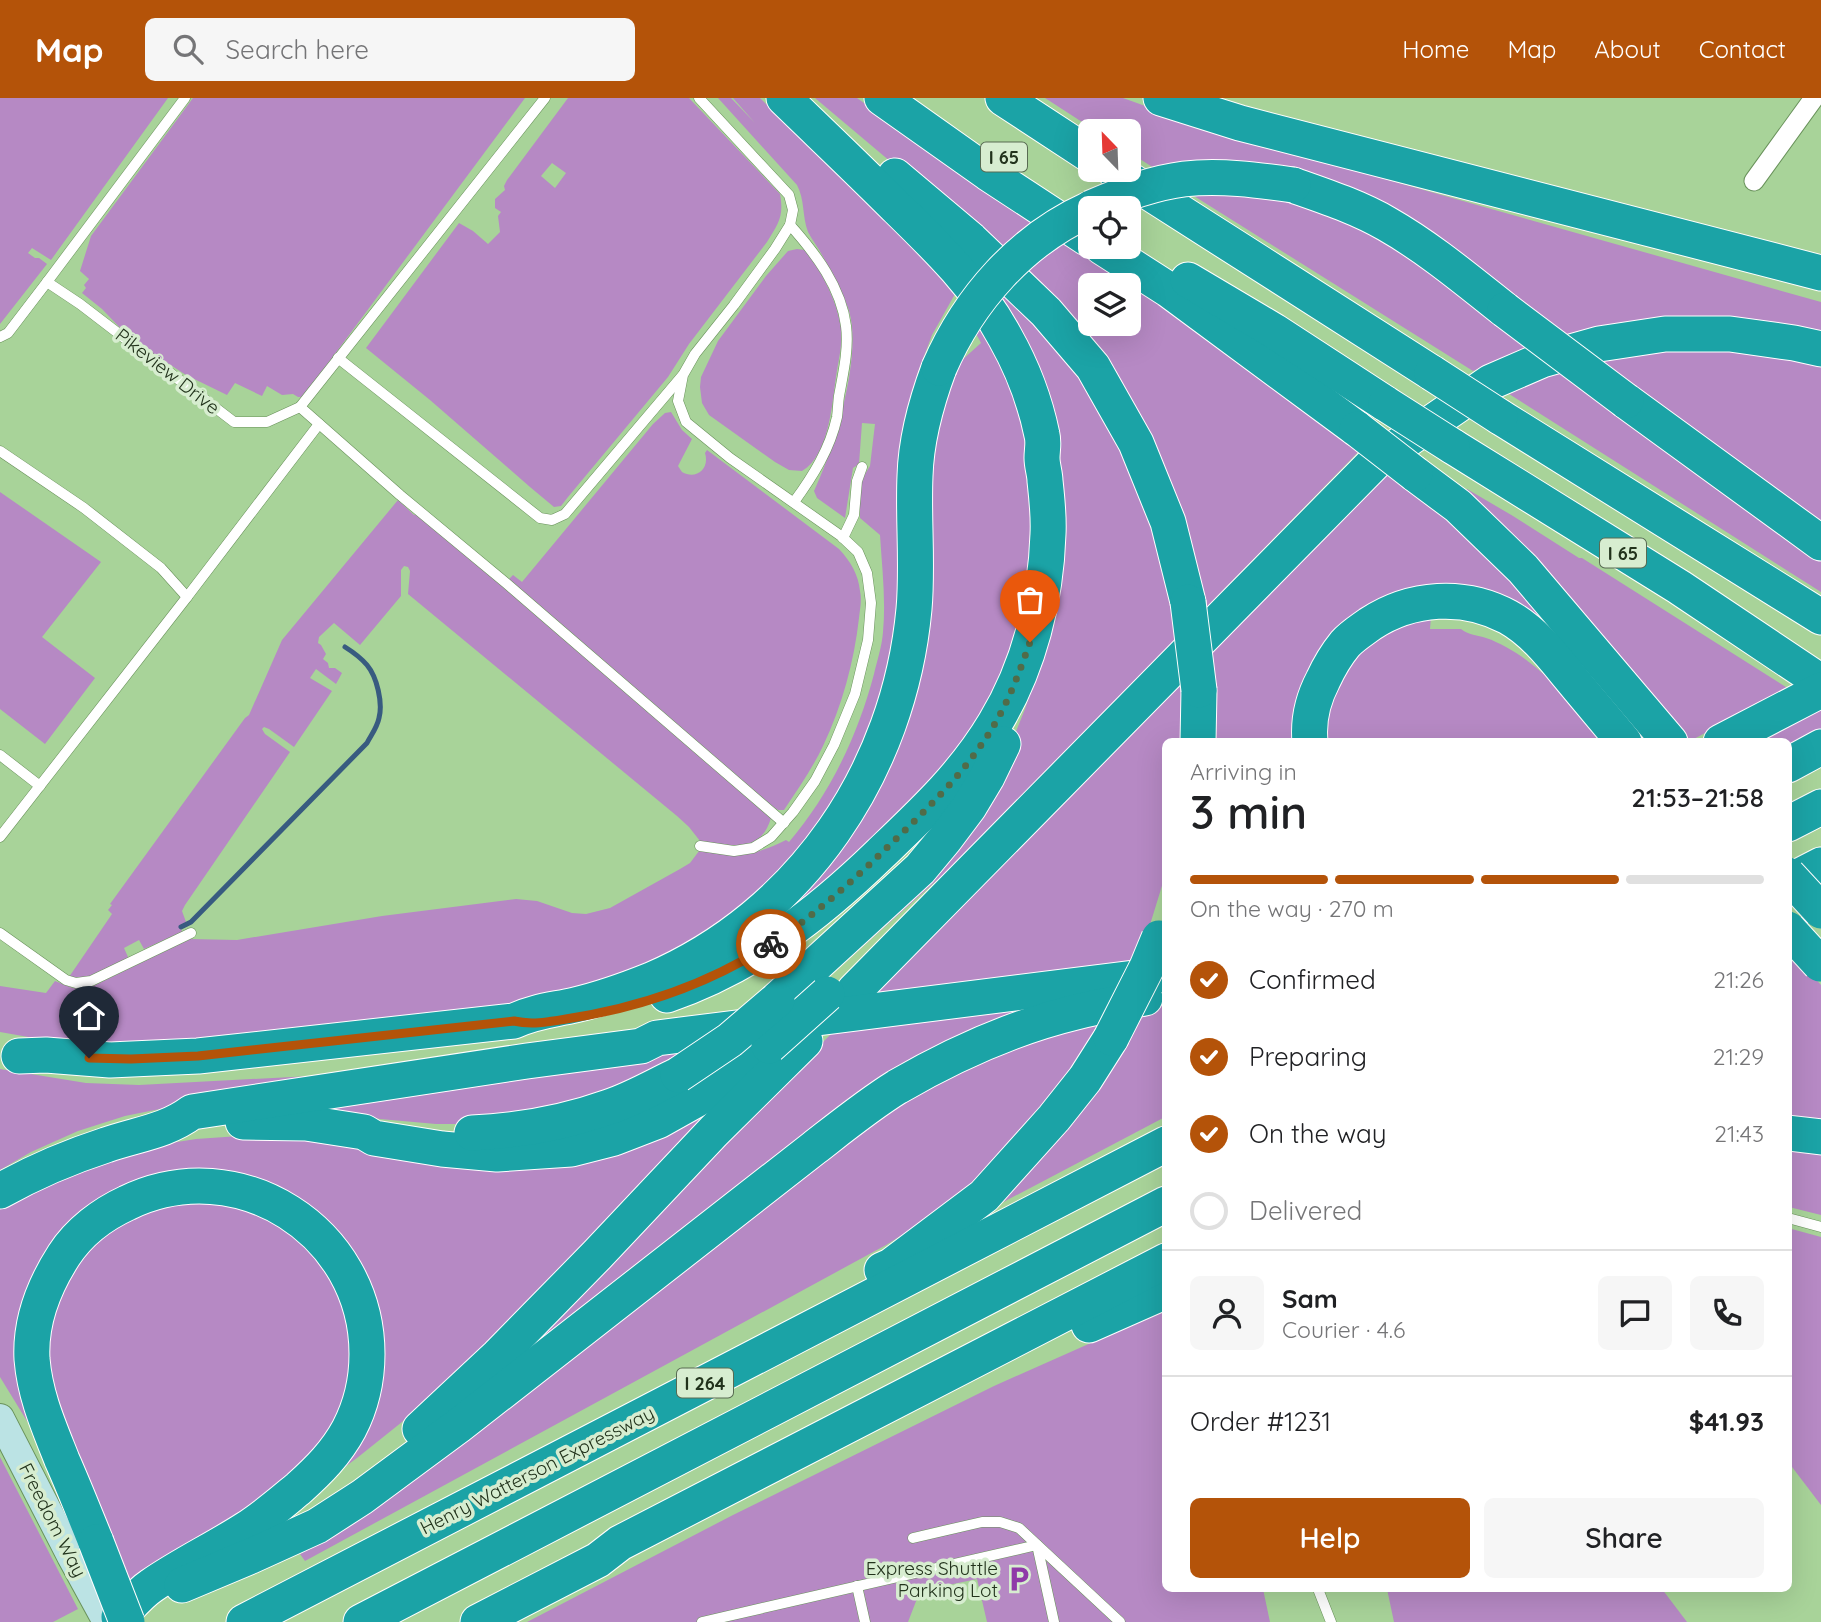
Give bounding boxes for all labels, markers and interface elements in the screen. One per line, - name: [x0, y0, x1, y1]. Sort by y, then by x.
- search box: [145, 18, 635, 81]
- text: Map: [35, 29, 103, 70]
- icon: search: [169, 30, 207, 68]
- text: Search here: [225, 33, 369, 66]
- text: Home: [1402, 34, 1469, 64]
- text: Map: [1507, 34, 1556, 64]
- text: About: [1594, 34, 1661, 64]
- text: Contact: [1699, 34, 1786, 64]
- north arrow: [1078, 119, 1141, 182]
- map controls: [1078, 119, 1141, 336]
- road number: I 65: [981, 142, 1027, 172]
- button: locate: [1078, 196, 1141, 259]
- button: layers: [1078, 273, 1141, 336]
- street label: Pikeview Drive: [111, 323, 225, 419]
- road number: I 65: [1600, 538, 1646, 568]
- pin: [1000, 570, 1060, 642]
- icon: bag: [1011, 581, 1049, 619]
- text: Arriving in: [1190, 757, 1297, 786]
- text: 21:53–21:58: [1631, 781, 1764, 814]
- text: 3 min: [1190, 783, 1307, 841]
- text: On the way · 270 m: [1190, 894, 1394, 923]
- courier: [736, 909, 806, 979]
- icon: bike: [752, 925, 790, 963]
- icon: check: [1190, 961, 1228, 999]
- text: Confirmed: [1249, 963, 1376, 996]
- text: 21:26: [1713, 965, 1764, 994]
- pin: [59, 986, 119, 1058]
- icon: home: [70, 997, 108, 1035]
- icon: check: [1190, 1038, 1228, 1076]
- text: Preparing: [1249, 1040, 1367, 1073]
- text: 21:29: [1713, 1042, 1764, 1071]
- icon: check: [1190, 1115, 1228, 1153]
- text: On the way: [1249, 1117, 1387, 1150]
- text: 21:43: [1714, 1119, 1764, 1148]
- text: Delivered: [1249, 1194, 1362, 1227]
- button: person: [1190, 1276, 1264, 1350]
- button: chat: [1598, 1276, 1672, 1350]
- button: phone: [1690, 1276, 1764, 1350]
- text: Sam: [1282, 1282, 1338, 1315]
- text: Courier · 4.6: [1282, 1315, 1405, 1344]
- road number: I 264: [677, 1368, 733, 1398]
- street label: Henry Watterson Expressway: [416, 1400, 658, 1540]
- text: Order #1231: [1190, 1405, 1331, 1438]
- text: $41.93: [1689, 1405, 1764, 1438]
- street label: Freedom Way: [14, 1459, 92, 1581]
- button: Help: [1190, 1498, 1470, 1578]
- button: Share: [1484, 1498, 1764, 1578]
- place label: Express Shuttle Parking Lot: [866, 1556, 998, 1602]
- parking icon: Express Shuttle Parking Lot: [1004, 1564, 1034, 1594]

